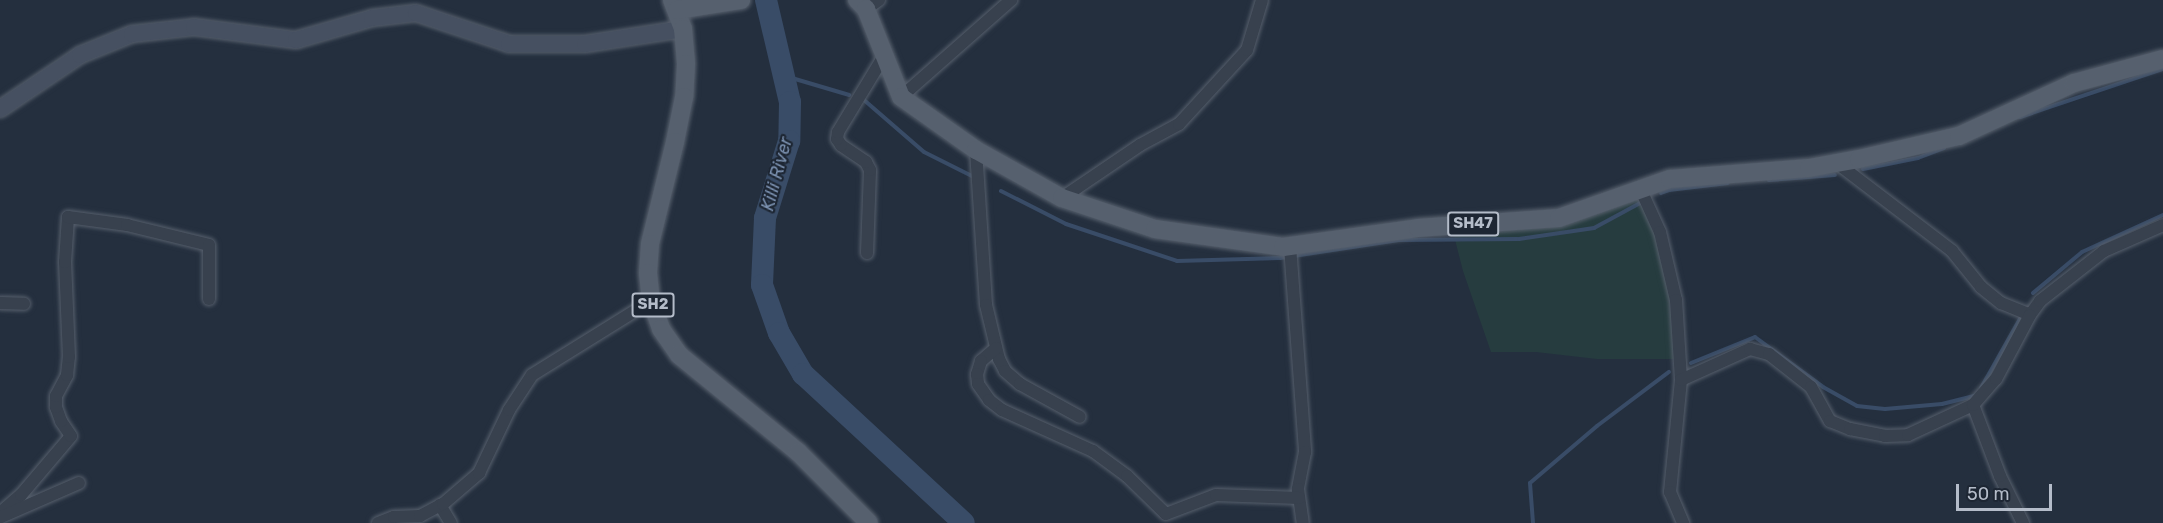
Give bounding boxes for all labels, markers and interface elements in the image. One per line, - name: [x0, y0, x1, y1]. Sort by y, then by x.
- water label: Killi River: [757, 135, 797, 213]
- road number: SH47: [1446, 212, 1500, 236]
- road number: SH2: [630, 293, 676, 317]
- scale bar: [1959, 472, 2055, 510]
- text: 50 m: [1967, 483, 2010, 505]

